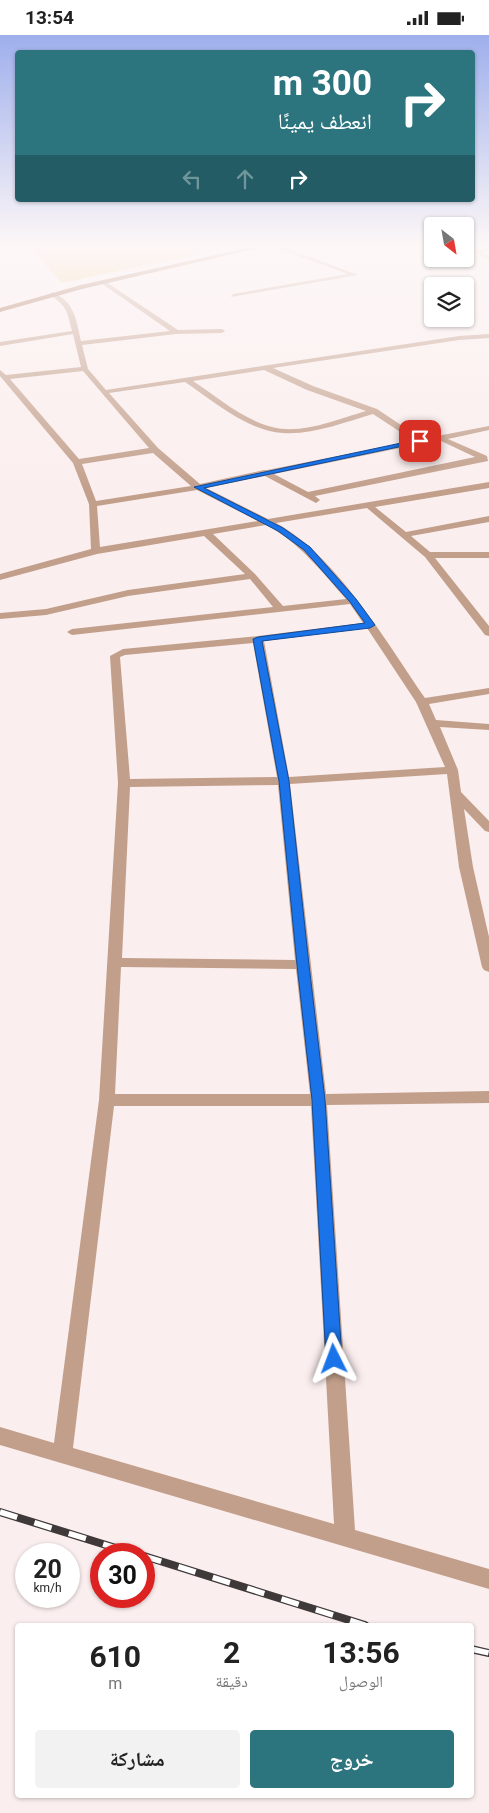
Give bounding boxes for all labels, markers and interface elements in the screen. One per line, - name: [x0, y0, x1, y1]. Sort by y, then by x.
- text: 13:54: [25, 6, 74, 29]
- text: 300 m: [273, 63, 372, 104]
- icon: right: [390, 70, 455, 135]
- text: انعطف يمينًا: [278, 109, 372, 134]
- icon: left: [178, 165, 206, 193]
- icon: ahead: [231, 165, 259, 193]
- icon: right: [284, 165, 312, 193]
- north arrow: [424, 217, 474, 267]
- map controls: [424, 217, 474, 327]
- button: layers: [424, 277, 474, 327]
- pin: [399, 420, 441, 462]
- icon: arrive: [406, 427, 434, 455]
- position arrow: [307, 1332, 359, 1384]
- speed limit sign: 30: [90, 1543, 155, 1608]
- text: 20: [33, 1555, 62, 1584]
- text: km/h: [33, 1581, 62, 1595]
- text: 2: [223, 1635, 240, 1670]
- text: 13:56: [322, 1635, 400, 1670]
- text: 610: [89, 1639, 141, 1674]
- text: دقيقة: [215, 1672, 248, 1691]
- text: الوصول: [339, 1672, 383, 1691]
- text: m: [108, 1674, 122, 1693]
- button: مشاركة: [35, 1730, 240, 1788]
- button: خروج: [250, 1730, 454, 1788]

